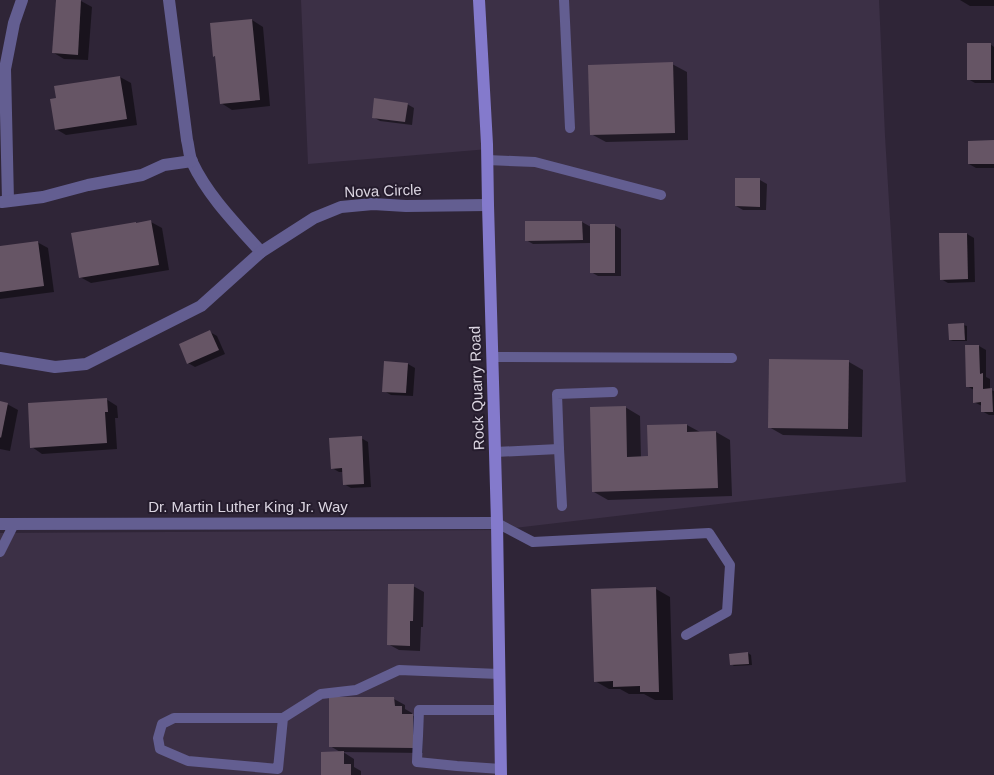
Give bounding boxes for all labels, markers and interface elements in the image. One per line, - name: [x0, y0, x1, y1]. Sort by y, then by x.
- street label: Nova Circle: [344, 181, 422, 200]
- street label: Rock Quarry Road: [466, 326, 487, 450]
- street label: Dr. Martin Luther King Jr. Way: [148, 498, 348, 515]

